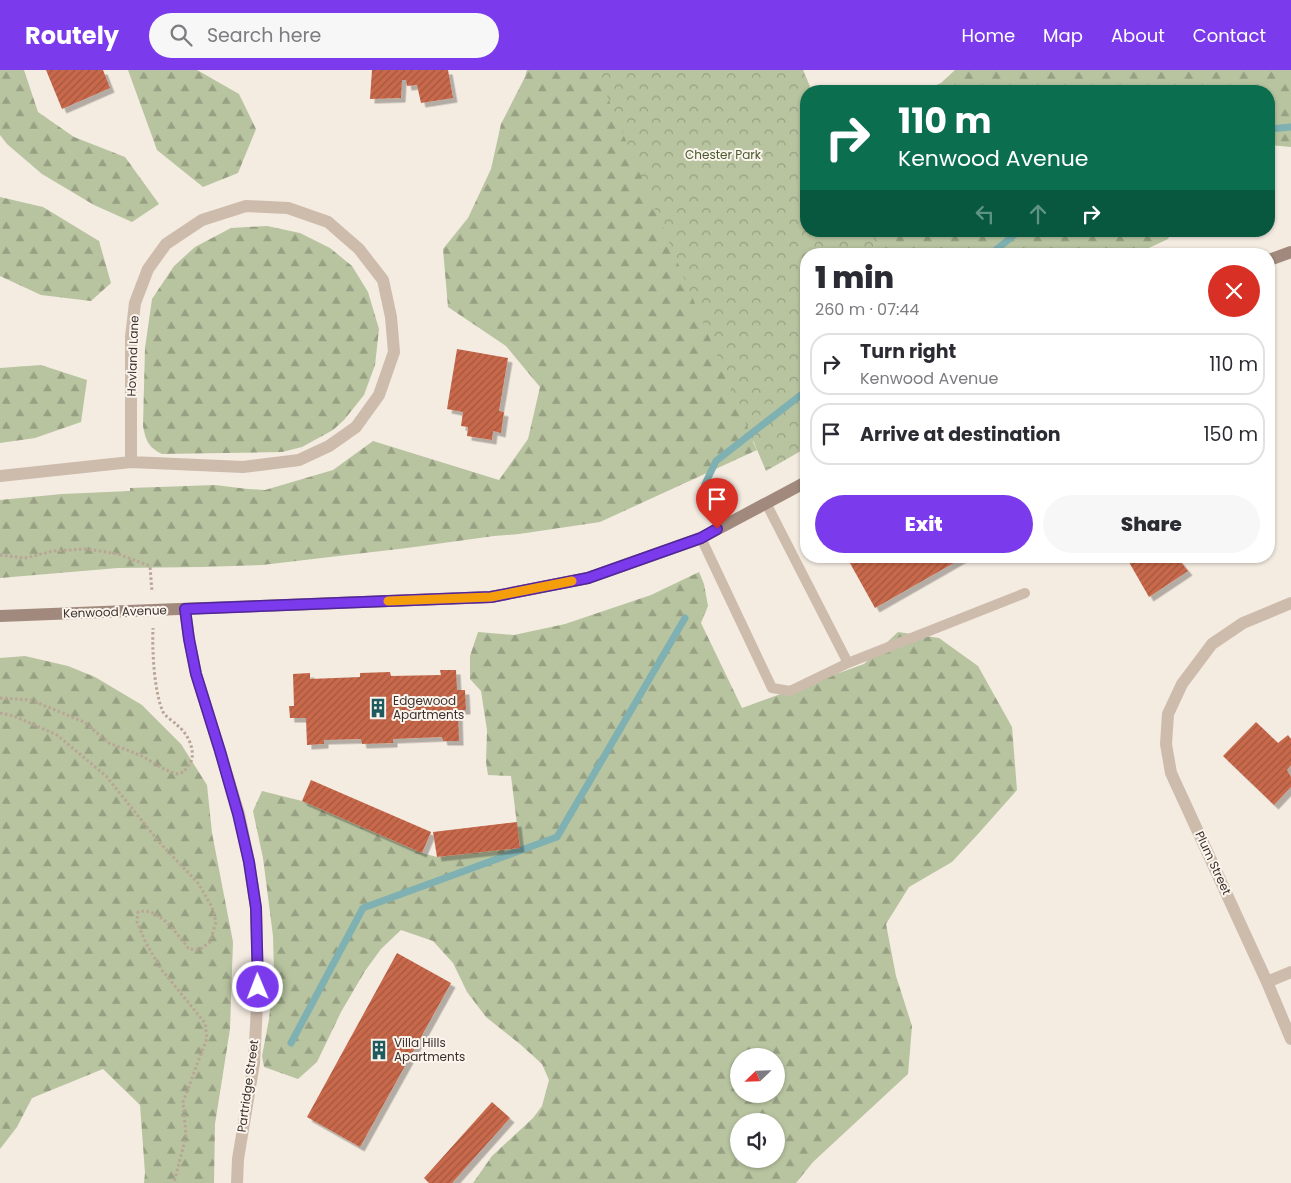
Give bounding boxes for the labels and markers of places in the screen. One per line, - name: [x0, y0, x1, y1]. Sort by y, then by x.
- pin: [696, 478, 738, 529]
- place label: Edgewood Apartments: [393, 692, 464, 723]
- building icon: Edgewood Apartments: [367, 697, 389, 719]
- place label: Villa Hills Apartments: [394, 1034, 465, 1065]
- building icon: Villa Hills Apartments: [368, 1039, 390, 1061]

